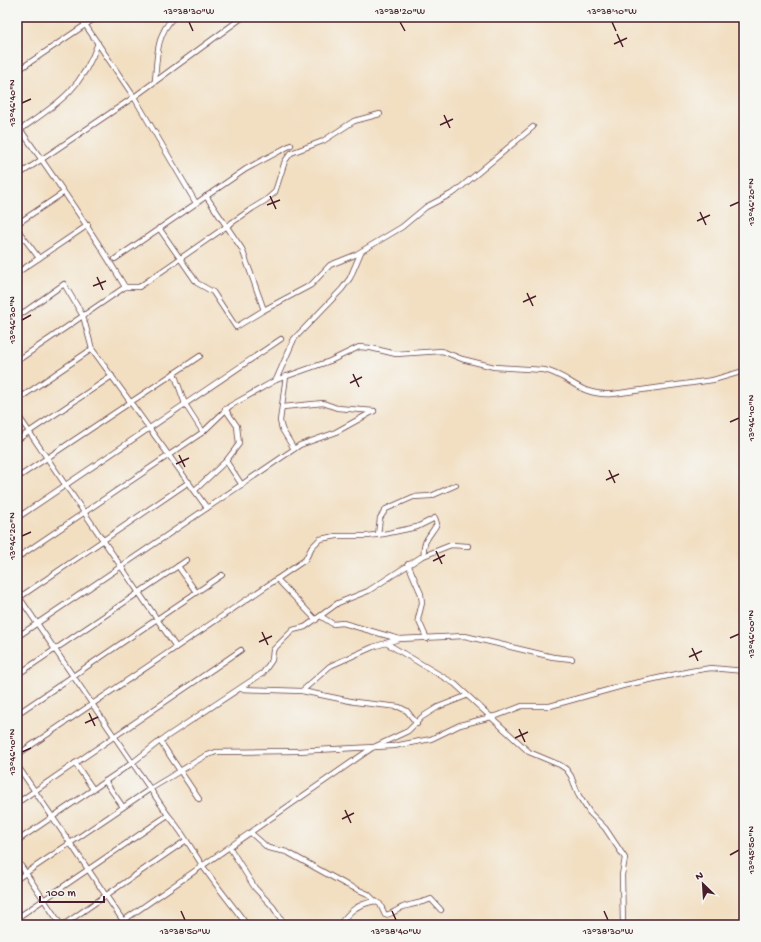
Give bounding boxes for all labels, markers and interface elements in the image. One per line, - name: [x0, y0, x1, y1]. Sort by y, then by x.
- text: 13°38'30"W: [163, 6, 215, 18]
- text: 13°38'20"W: [374, 6, 426, 18]
- text: 13°38'10"W: [586, 6, 637, 18]
- text: 13°46'40"N: [7, 79, 19, 128]
- text: 13°46'20"N: [746, 178, 758, 227]
- text: 13°46'30"N: [7, 296, 19, 345]
- text: 13°46'10"N: [746, 394, 758, 442]
- text: 13°46'20"N: [7, 512, 19, 561]
- text: 13°46'00"N: [746, 609, 758, 659]
- text: 13°46'10"N: [7, 728, 19, 776]
- text: 13°45'50"N: [746, 826, 758, 875]
- north arrow: [683, 864, 723, 904]
- text: N: [694, 870, 705, 884]
- scale bar: [40, 878, 104, 904]
- text: 100 m: [45, 887, 76, 901]
- text: 13°38'50"W: [159, 926, 211, 938]
- text: 13°38'40"W: [370, 926, 421, 938]
- text: 13°38'30"W: [582, 926, 634, 938]

